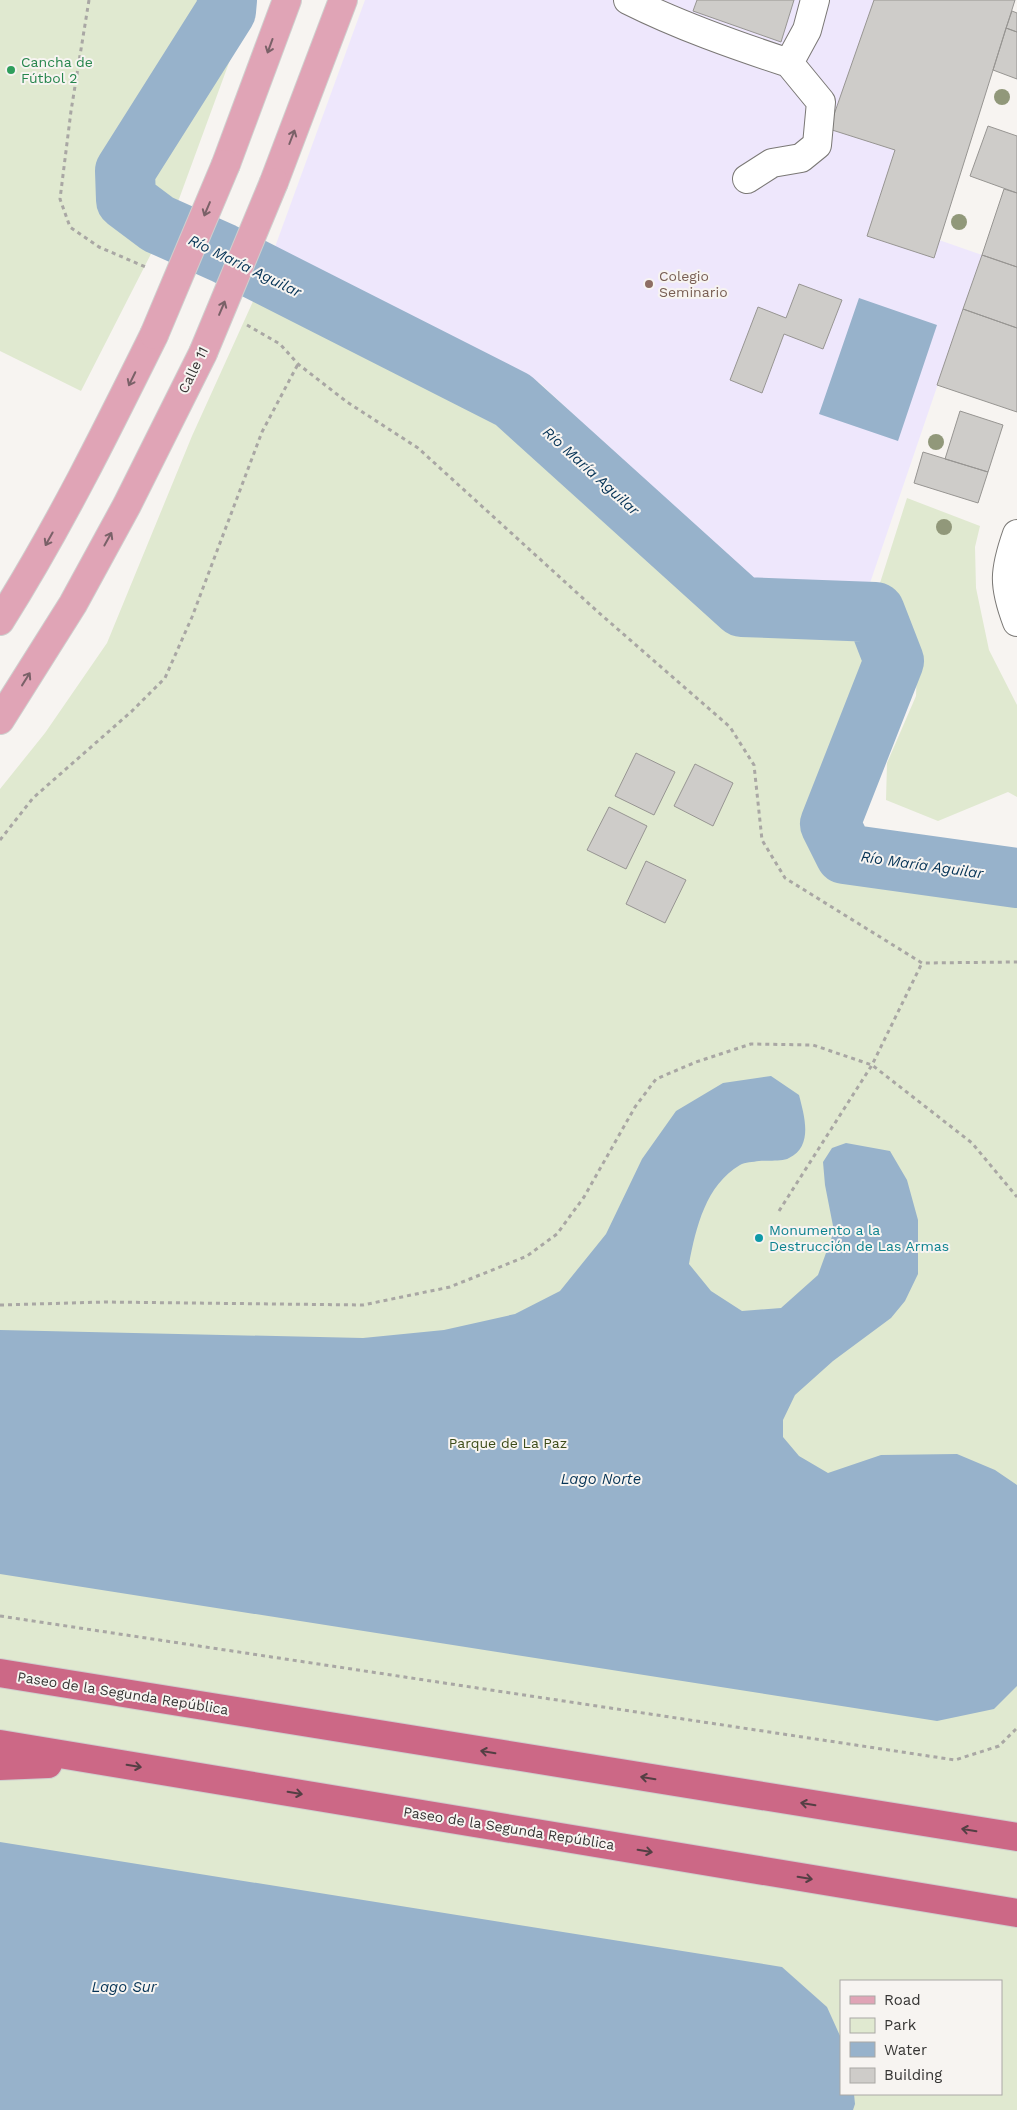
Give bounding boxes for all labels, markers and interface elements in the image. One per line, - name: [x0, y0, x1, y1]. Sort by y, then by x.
- one-way arrow: [265, 38, 274, 53]
- place label: Cancha de Fútbol 2: [21, 54, 93, 86]
- marker: Cancha de Fútbol 2: [5, 64, 17, 76]
- one-way arrow: [288, 129, 297, 144]
- one-way arrow: [202, 201, 211, 216]
- water label: Río María Aguilar: [186, 231, 305, 302]
- place label: Colegio Seminario: [659, 268, 728, 300]
- marker: Colegio Seminario: [643, 278, 655, 290]
- one-way arrow: [217, 301, 227, 316]
- street label: Calle 11: [175, 344, 211, 396]
- one-way arrow: [127, 371, 137, 386]
- water label: Río María Aguilar: [539, 423, 644, 520]
- one-way arrow: [44, 531, 54, 545]
- one-way arrow: [104, 532, 114, 546]
- one-way arrow: [22, 672, 32, 686]
- water label: Río María Aguilar: [860, 847, 986, 883]
- place label: Monumento a la Destrucción de Las Armas: [769, 1222, 949, 1254]
- marker: Monumento a la Destrucción de Las Armas: [753, 1232, 765, 1244]
- park label: Parque de La Paz: [449, 1435, 567, 1451]
- water label: Lago Norte: [561, 1470, 641, 1488]
- street label: Paseo de la Segunda República: [16, 1668, 230, 1718]
- one-way arrow: [480, 1747, 496, 1757]
- one-way arrow: [126, 1761, 142, 1771]
- one-way arrow: [640, 1772, 656, 1782]
- one-way arrow: [286, 1788, 302, 1798]
- one-way arrow: [801, 1798, 817, 1808]
- street label: Paseo de la Segunda República: [402, 1803, 616, 1853]
- one-way arrow: [961, 1824, 977, 1834]
- one-way arrow: [637, 1847, 653, 1857]
- one-way arrow: [797, 1873, 813, 1883]
- water label: Lago Sur: [91, 1978, 158, 1996]
- legend: [840, 1980, 1002, 2095]
- text: Road: [884, 1991, 921, 2009]
- text: Park: [884, 2016, 917, 2034]
- text: Water: [884, 2041, 927, 2059]
- text: Building: [884, 2066, 942, 2084]

